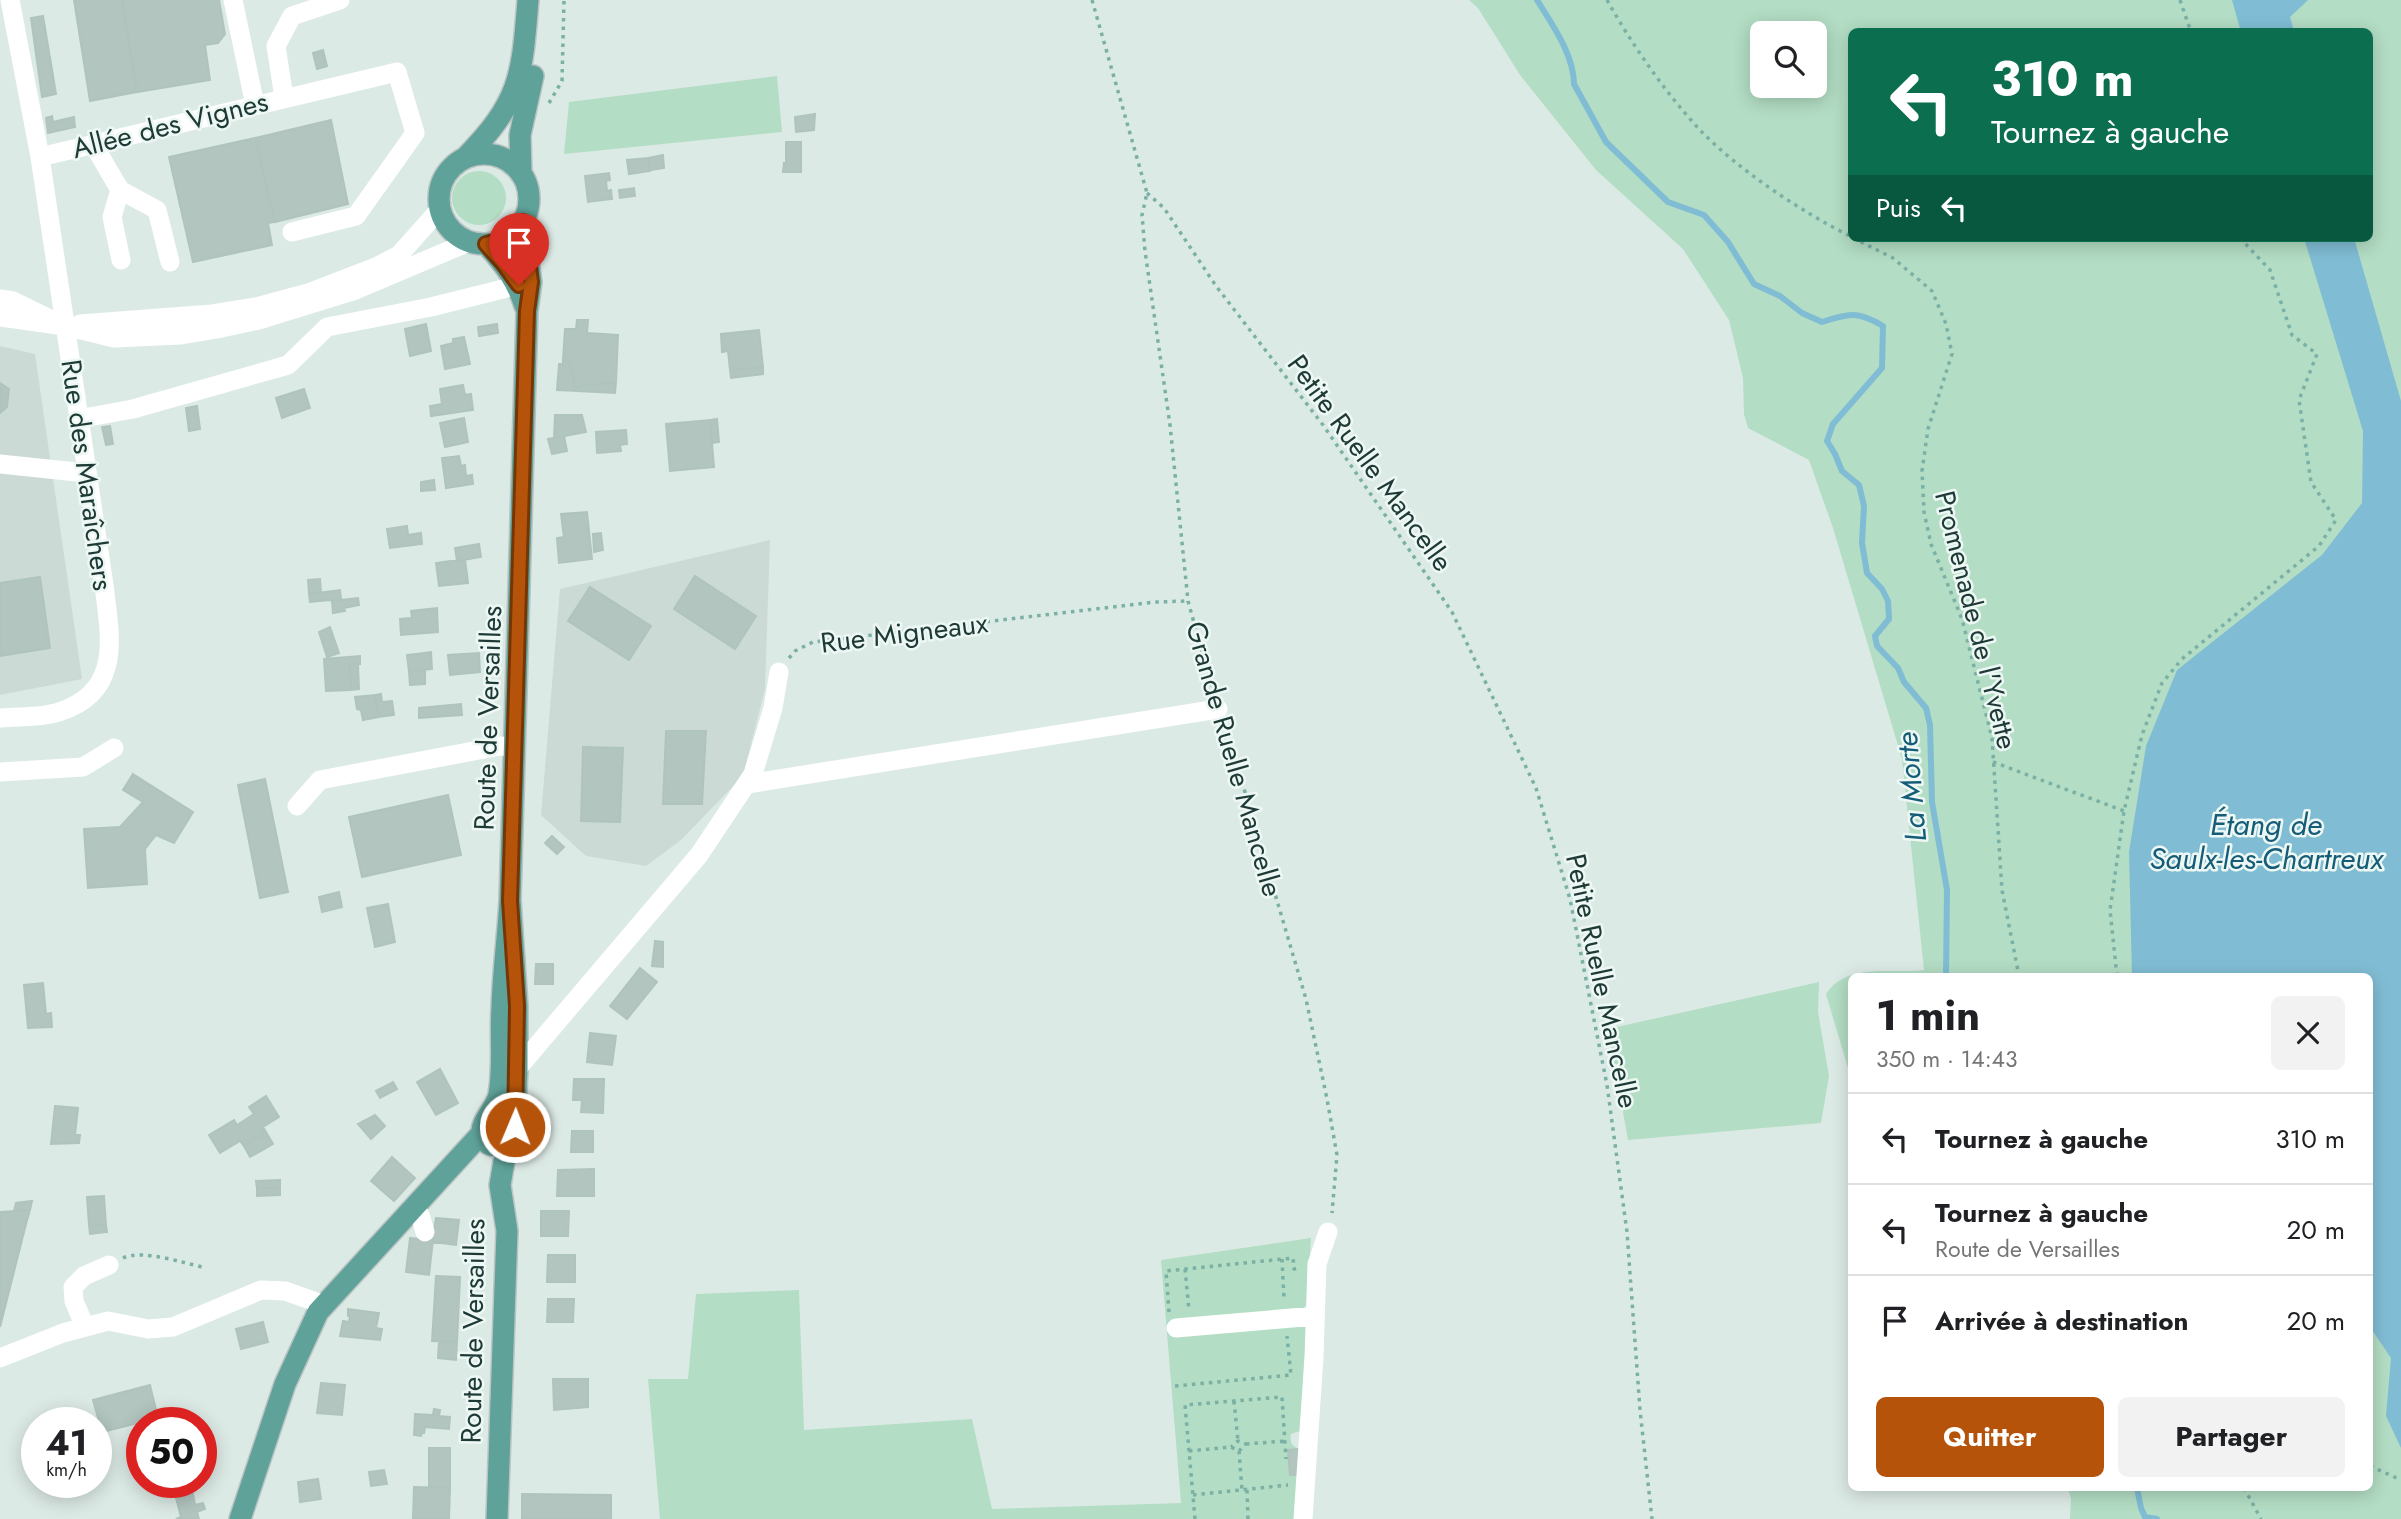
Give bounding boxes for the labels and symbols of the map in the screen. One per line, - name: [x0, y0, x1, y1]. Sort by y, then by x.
- street label: Allée des Vignes: [68, 81, 272, 169]
- pin: [489, 213, 549, 285]
- street label: Petite Ruelle Mancelle: [1277, 346, 1463, 580]
- street label: Rue des Maraîchers: [50, 357, 124, 593]
- street label: Promenade de l'Yvette: [1924, 487, 2028, 753]
- street label: Rue Migneaux: [818, 602, 990, 664]
- street label: Route de Versailles: [464, 605, 512, 831]
- street label: Grande Ruelle Mancelle: [1175, 617, 1293, 901]
- water label: La Morte: [1885, 730, 1937, 844]
- water label: Étang de Saulx-les-Chartreux: [2149, 803, 2384, 880]
- street label: Petite Ruelle Mancelle: [1555, 850, 1649, 1112]
- position arrow: [478, 1090, 552, 1164]
- street label: Route de Versailles: [451, 1218, 495, 1444]
- speed limit sign: 50: [126, 1407, 217, 1498]

